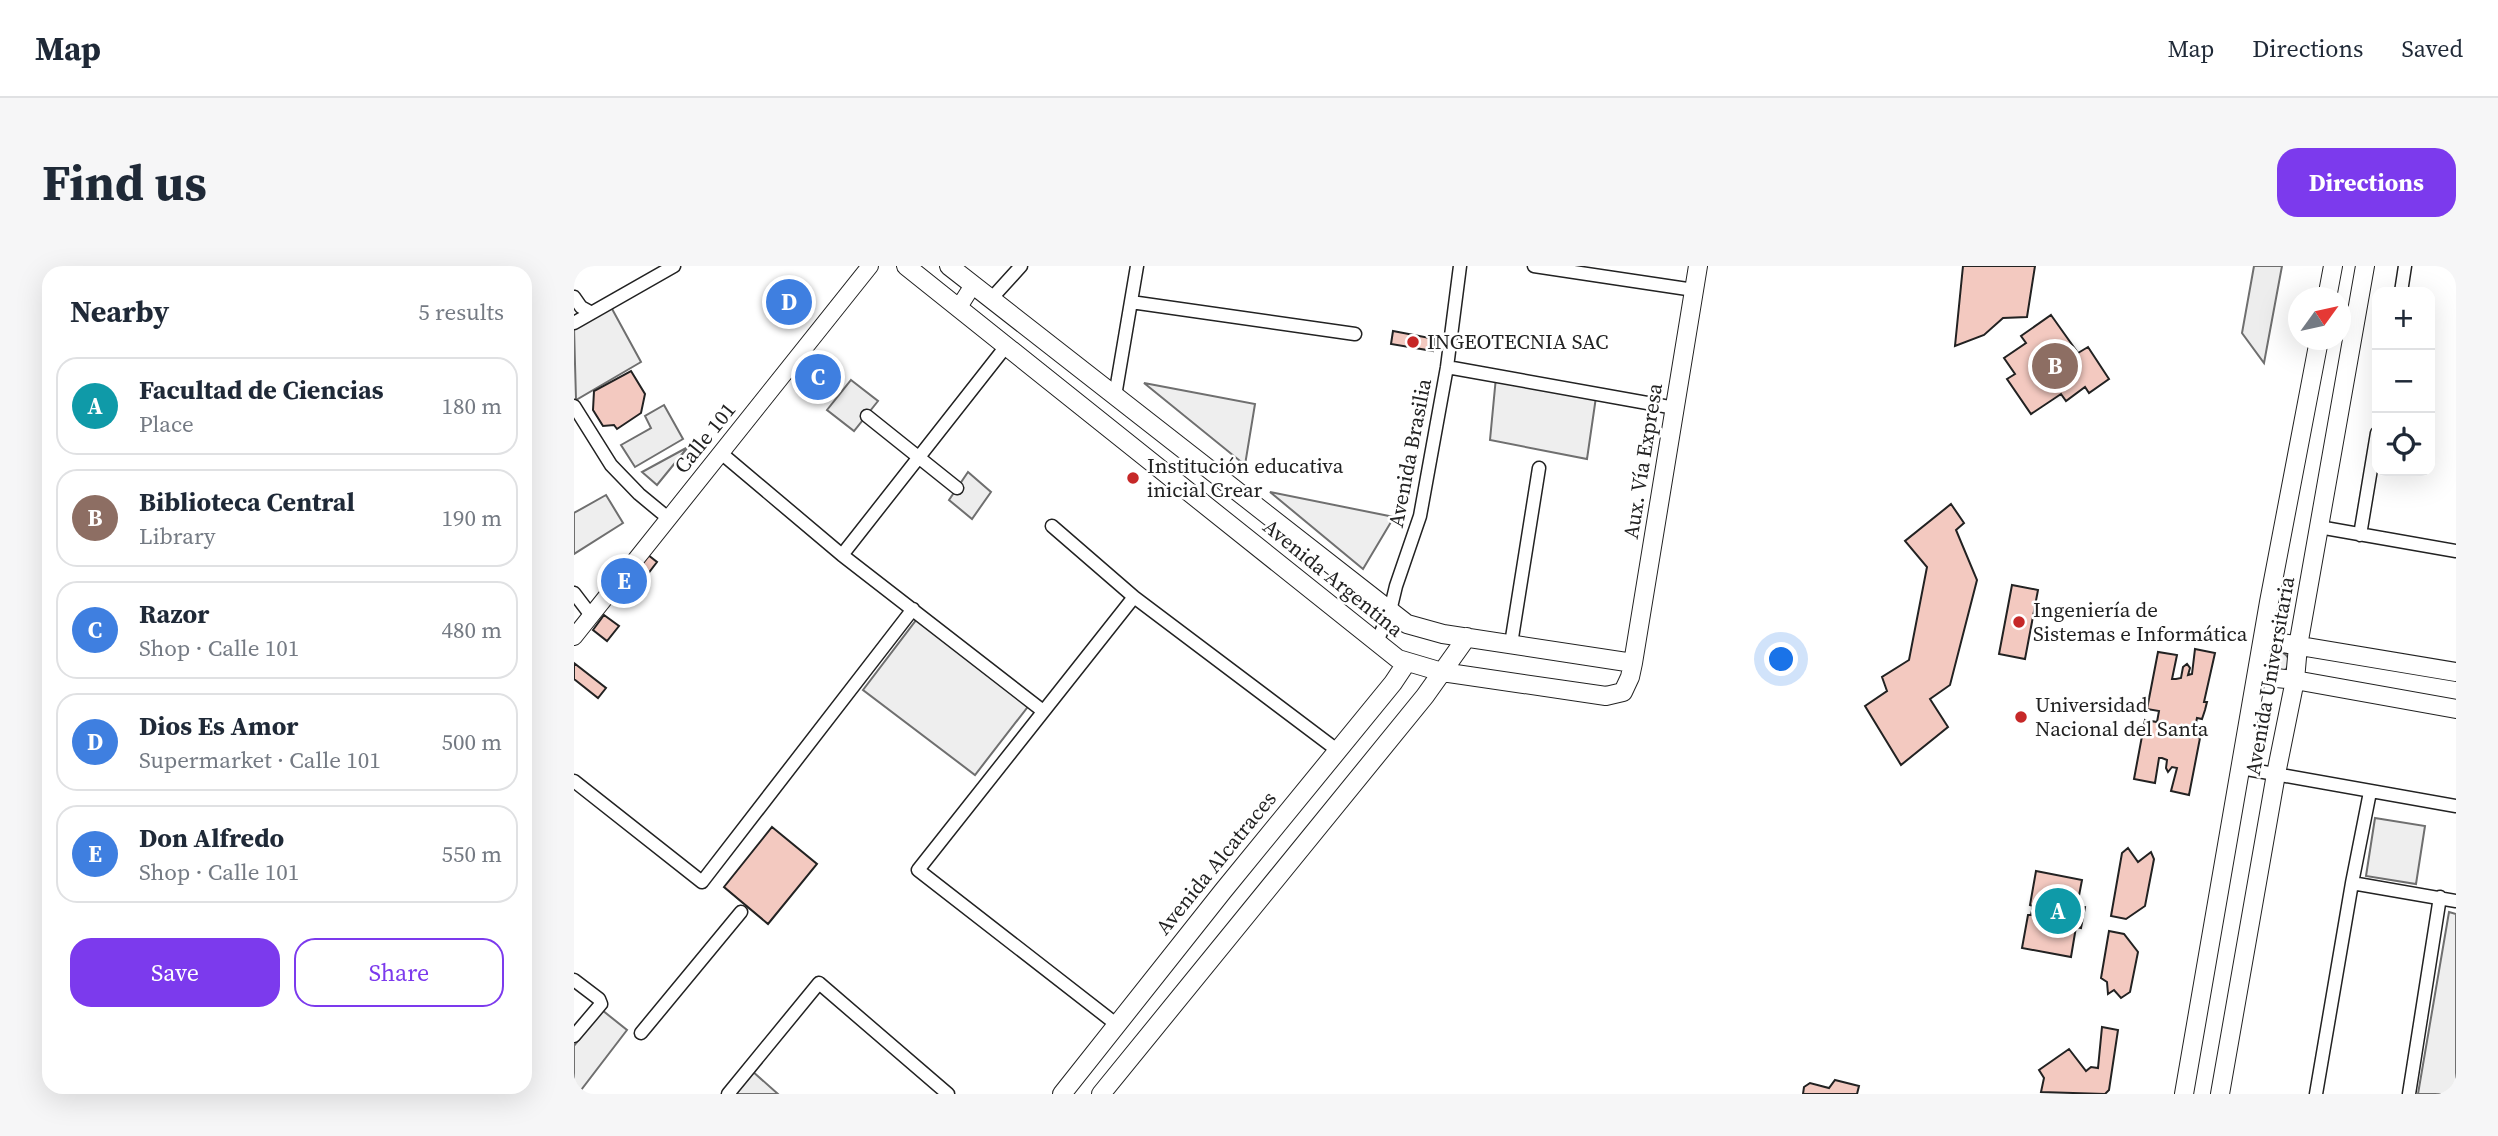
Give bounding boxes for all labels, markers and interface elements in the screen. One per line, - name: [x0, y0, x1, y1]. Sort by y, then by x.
- text: Map: [35, 26, 101, 71]
- text: Map: [2167, 32, 2214, 65]
- text: Directions: [2252, 32, 2363, 65]
- text: Saved: [2401, 32, 2463, 65]
- button: Directions: [2277, 148, 2456, 217]
- text: Find us: [42, 149, 207, 216]
- pin: D: [766, 276, 812, 328]
- north arrow: [2288, 287, 2351, 350]
- map controls: [2372, 287, 2435, 476]
- button: +: [2372, 287, 2435, 350]
- text: Nearby: [70, 291, 169, 332]
- text: 5 results: [418, 296, 504, 328]
- place label: INGEOTECNIA SAC: [1427, 327, 1608, 356]
- marker: INGEOTECNIA SAC: [1405, 334, 1421, 350]
- pin: B: [2032, 340, 2078, 392]
- button: −: [2372, 350, 2435, 413]
- pin: C: [795, 351, 841, 403]
- text: Facultad de Ciencias: [139, 372, 384, 408]
- street label: Avenida Brasilia: [1381, 376, 1438, 530]
- street label: Aux. Vía Expresa: [1616, 381, 1669, 541]
- text: A: [87, 390, 103, 422]
- text: 180 m: [441, 390, 502, 422]
- street label: Calle 101: [667, 396, 742, 479]
- text: Place: [139, 408, 194, 440]
- button: locate: [2372, 413, 2435, 476]
- place label: Institución educativa inicial Crear: [1147, 451, 1344, 504]
- marker: Institución educativa inicial Crear: [1125, 470, 1141, 486]
- text: Biblioteca Central: [139, 484, 355, 520]
- text: B: [88, 502, 102, 534]
- text: 190 m: [441, 502, 502, 534]
- street label: Avenida Argentina: [1257, 512, 1410, 643]
- text: Library: [139, 520, 216, 552]
- pin: E: [601, 555, 647, 607]
- street label: Avenida Universitaria: [2238, 574, 2301, 778]
- place label: Ingeniería de Sistemas e Informática: [2033, 595, 2248, 648]
- text: Razor: [139, 596, 209, 632]
- text: C: [88, 614, 102, 646]
- text: 480 m: [441, 614, 502, 646]
- marker: Ingeniería de Sistemas e Informática: [2011, 614, 2027, 630]
- text: Shop · Calle 101: [139, 632, 299, 664]
- your location: [1764, 642, 1798, 676]
- place label: Universidad Nacional del Santa: [2035, 690, 2209, 743]
- text: Dios Es Amor: [139, 708, 298, 744]
- marker: Universidad Nacional del Santa: [2013, 709, 2029, 725]
- text: D: [87, 726, 103, 758]
- text: 500 m: [441, 726, 502, 758]
- text: Supermarket · Calle 101: [139, 744, 381, 776]
- street label: Avenida Alcatraces: [1149, 785, 1283, 941]
- text: Don Alfredo: [139, 820, 284, 856]
- text: E: [88, 838, 102, 870]
- text: 550 m: [441, 838, 502, 870]
- text: Shop · Calle 101: [139, 856, 299, 888]
- pin: A: [2035, 885, 2081, 937]
- button: Save: [70, 938, 280, 1007]
- button: Share: [294, 938, 504, 1007]

